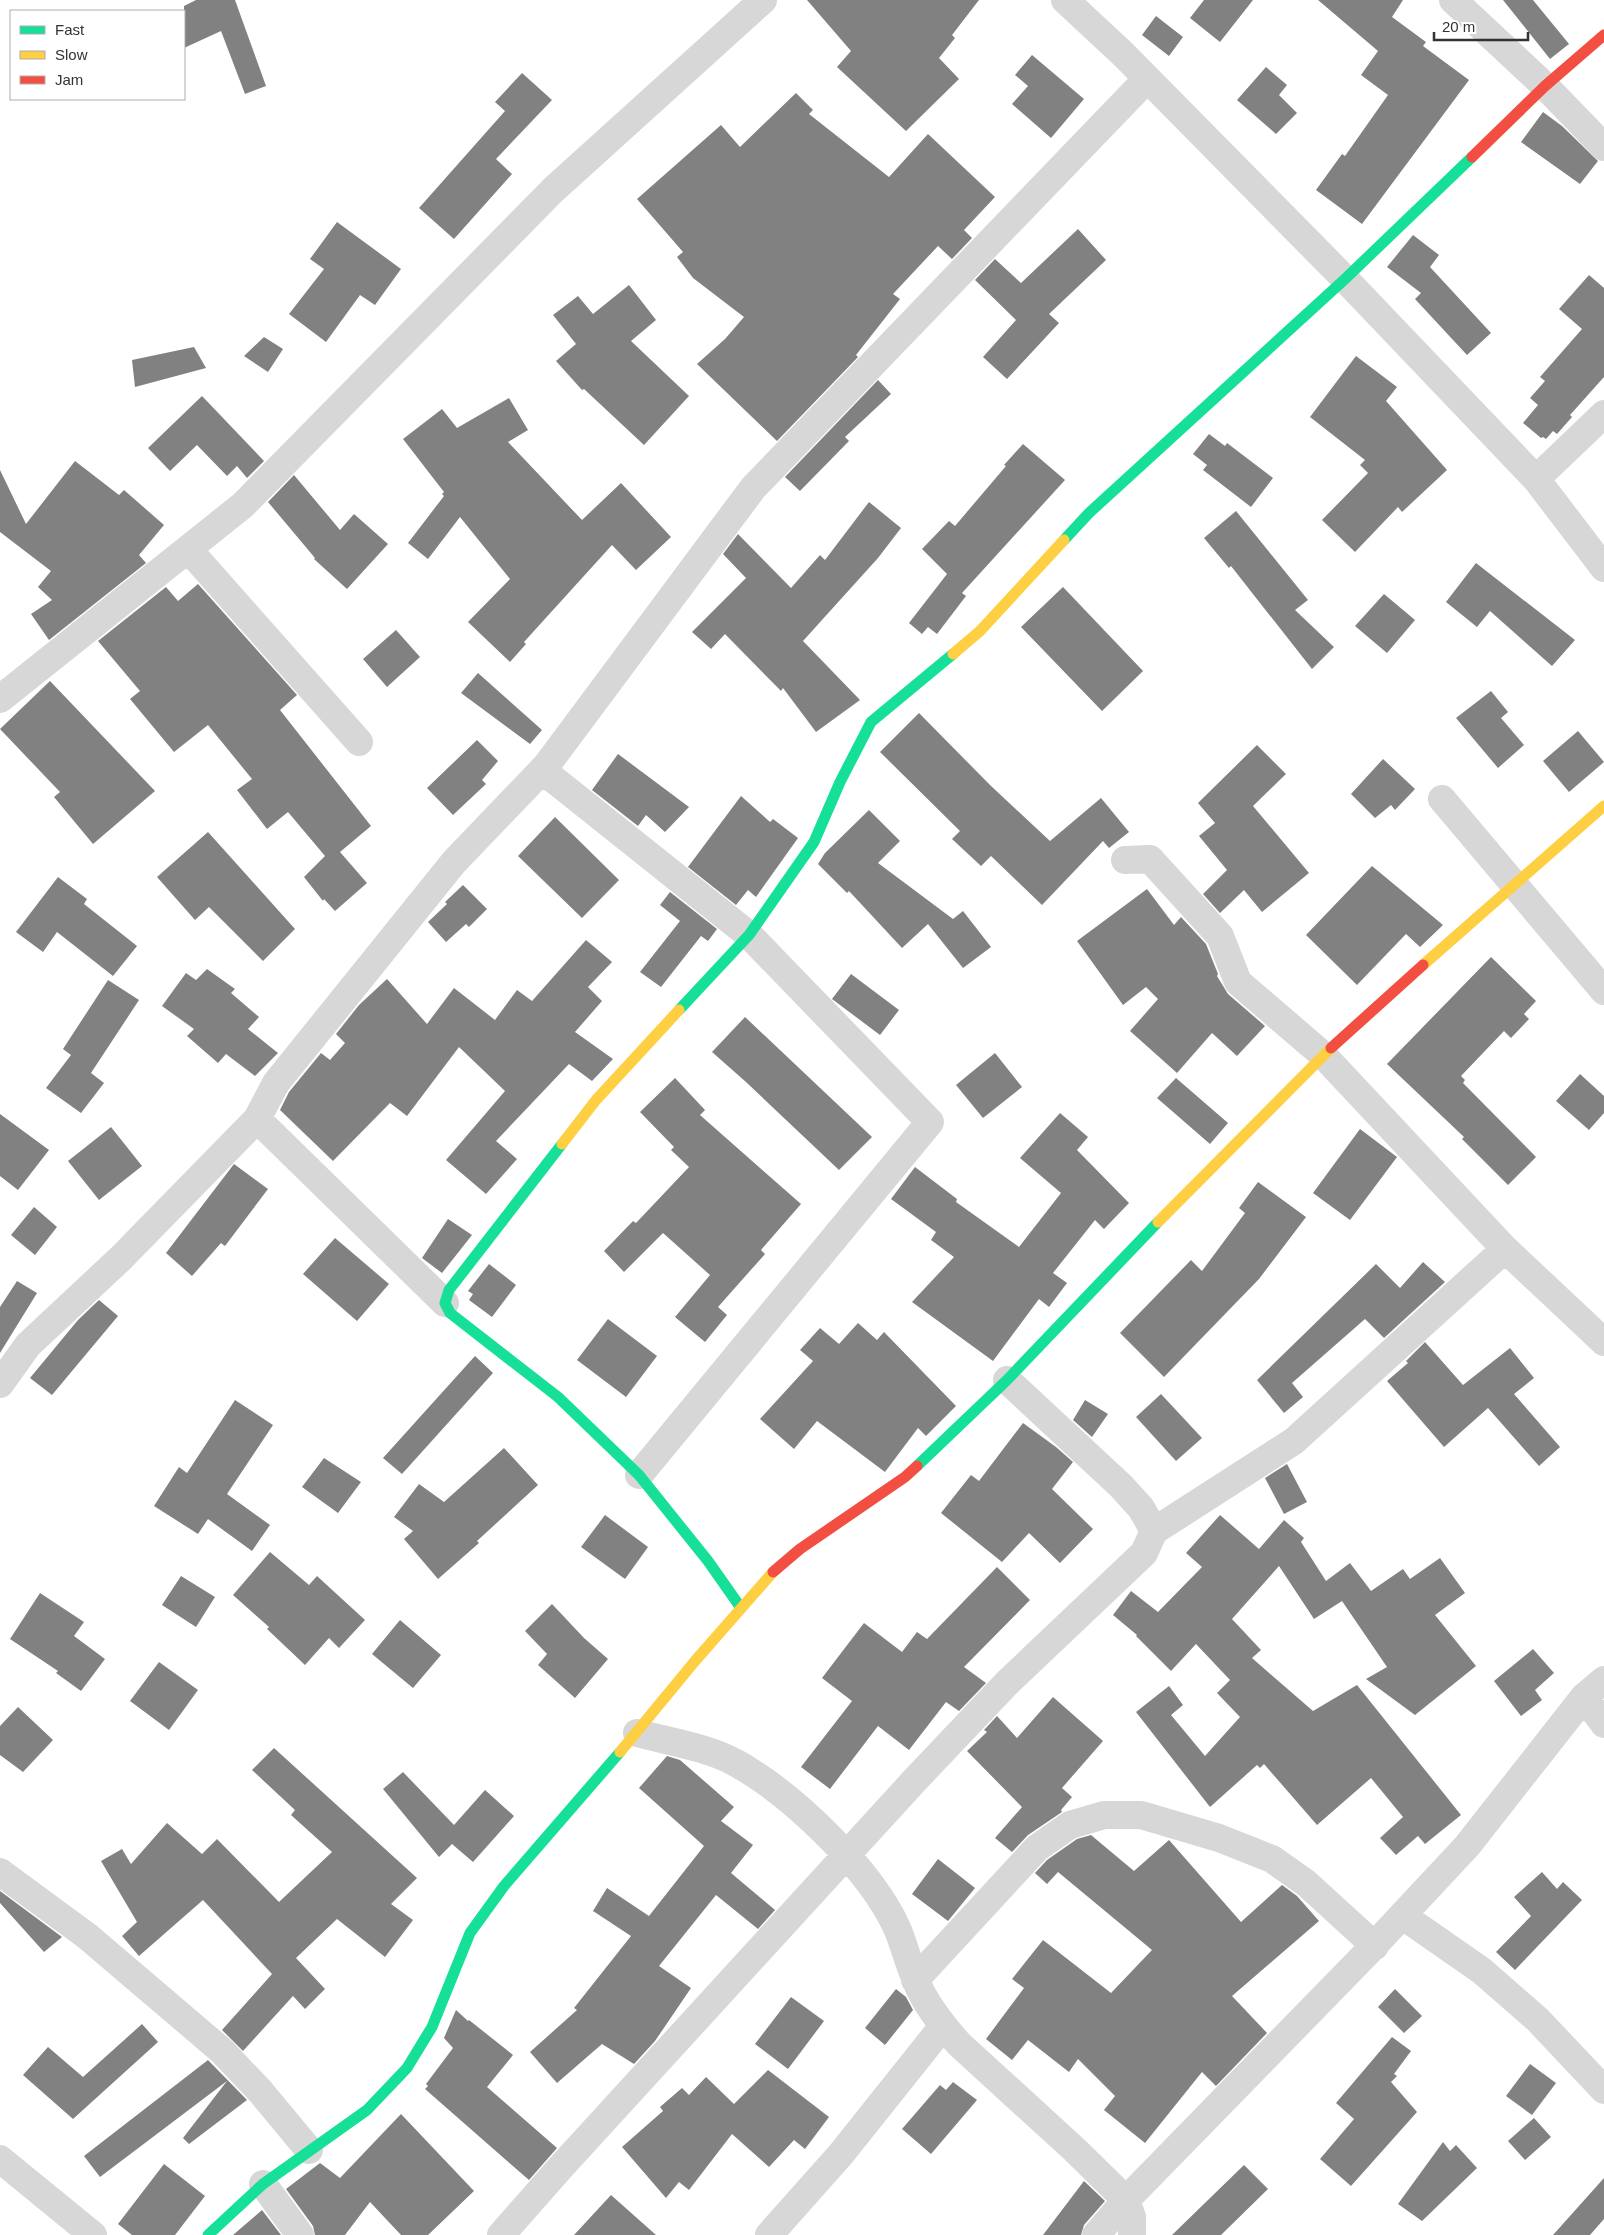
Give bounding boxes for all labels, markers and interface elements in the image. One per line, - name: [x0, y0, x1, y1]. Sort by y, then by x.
- legend: [10, 10, 185, 100]
- scale bar: [1434, 10, 1528, 42]
- text: 20 m: [1442, 18, 1475, 35]
- text: Fast: [55, 21, 85, 38]
- text: Slow: [55, 46, 88, 63]
- text: Jam: [55, 71, 83, 88]

